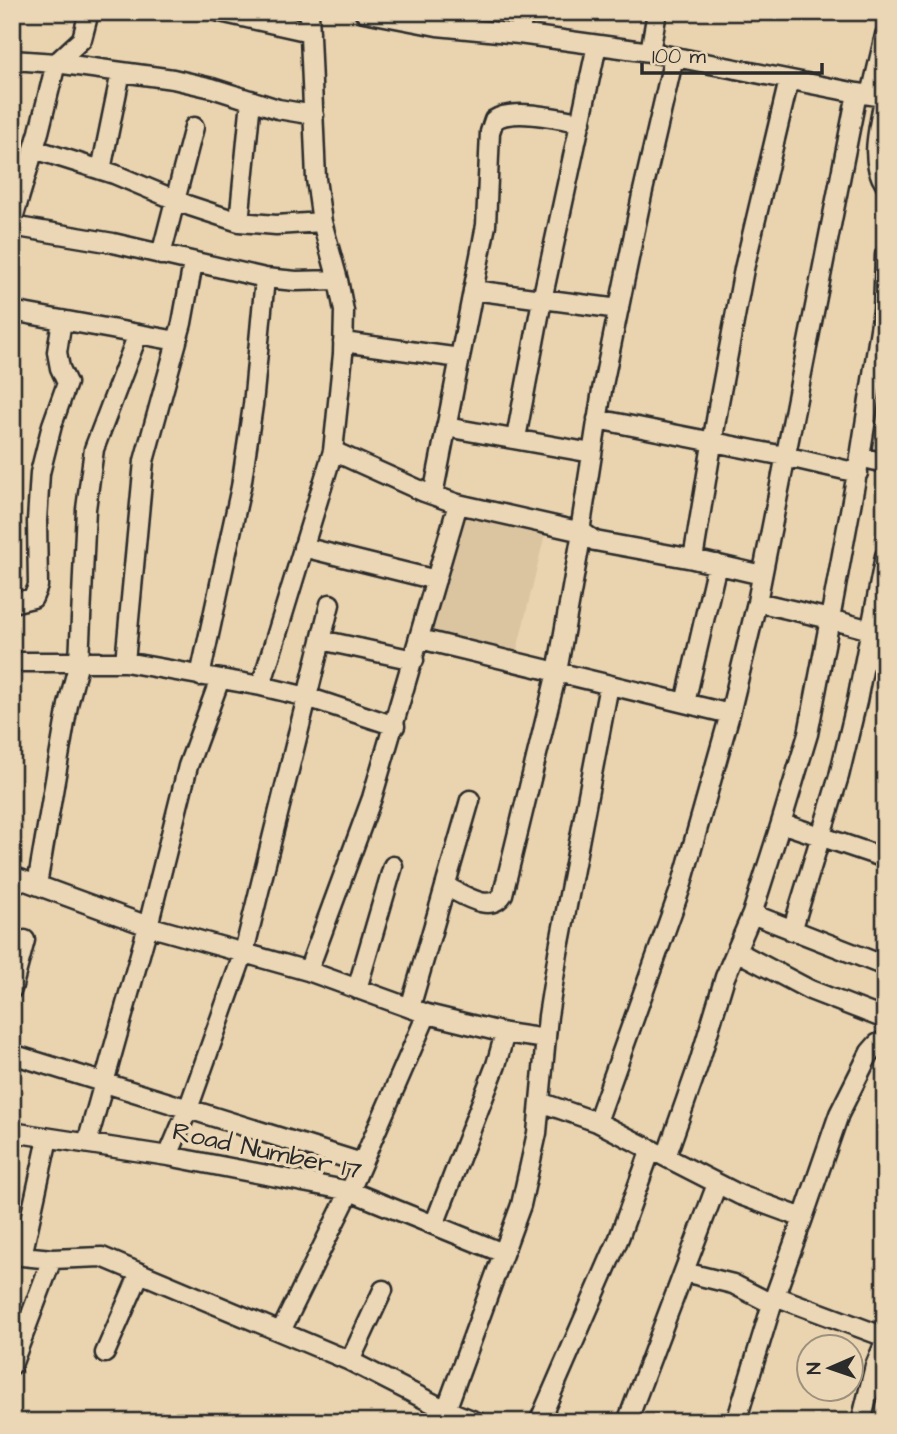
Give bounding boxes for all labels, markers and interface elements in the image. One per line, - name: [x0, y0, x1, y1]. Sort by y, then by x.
- scale bar: [642, 32, 822, 76]
- text: 100 m: [652, 42, 707, 71]
- street label: Road Number 17: [169, 1113, 365, 1189]
- north arrow: [796, 1332, 866, 1402]
- text: N: [801, 1362, 828, 1375]

